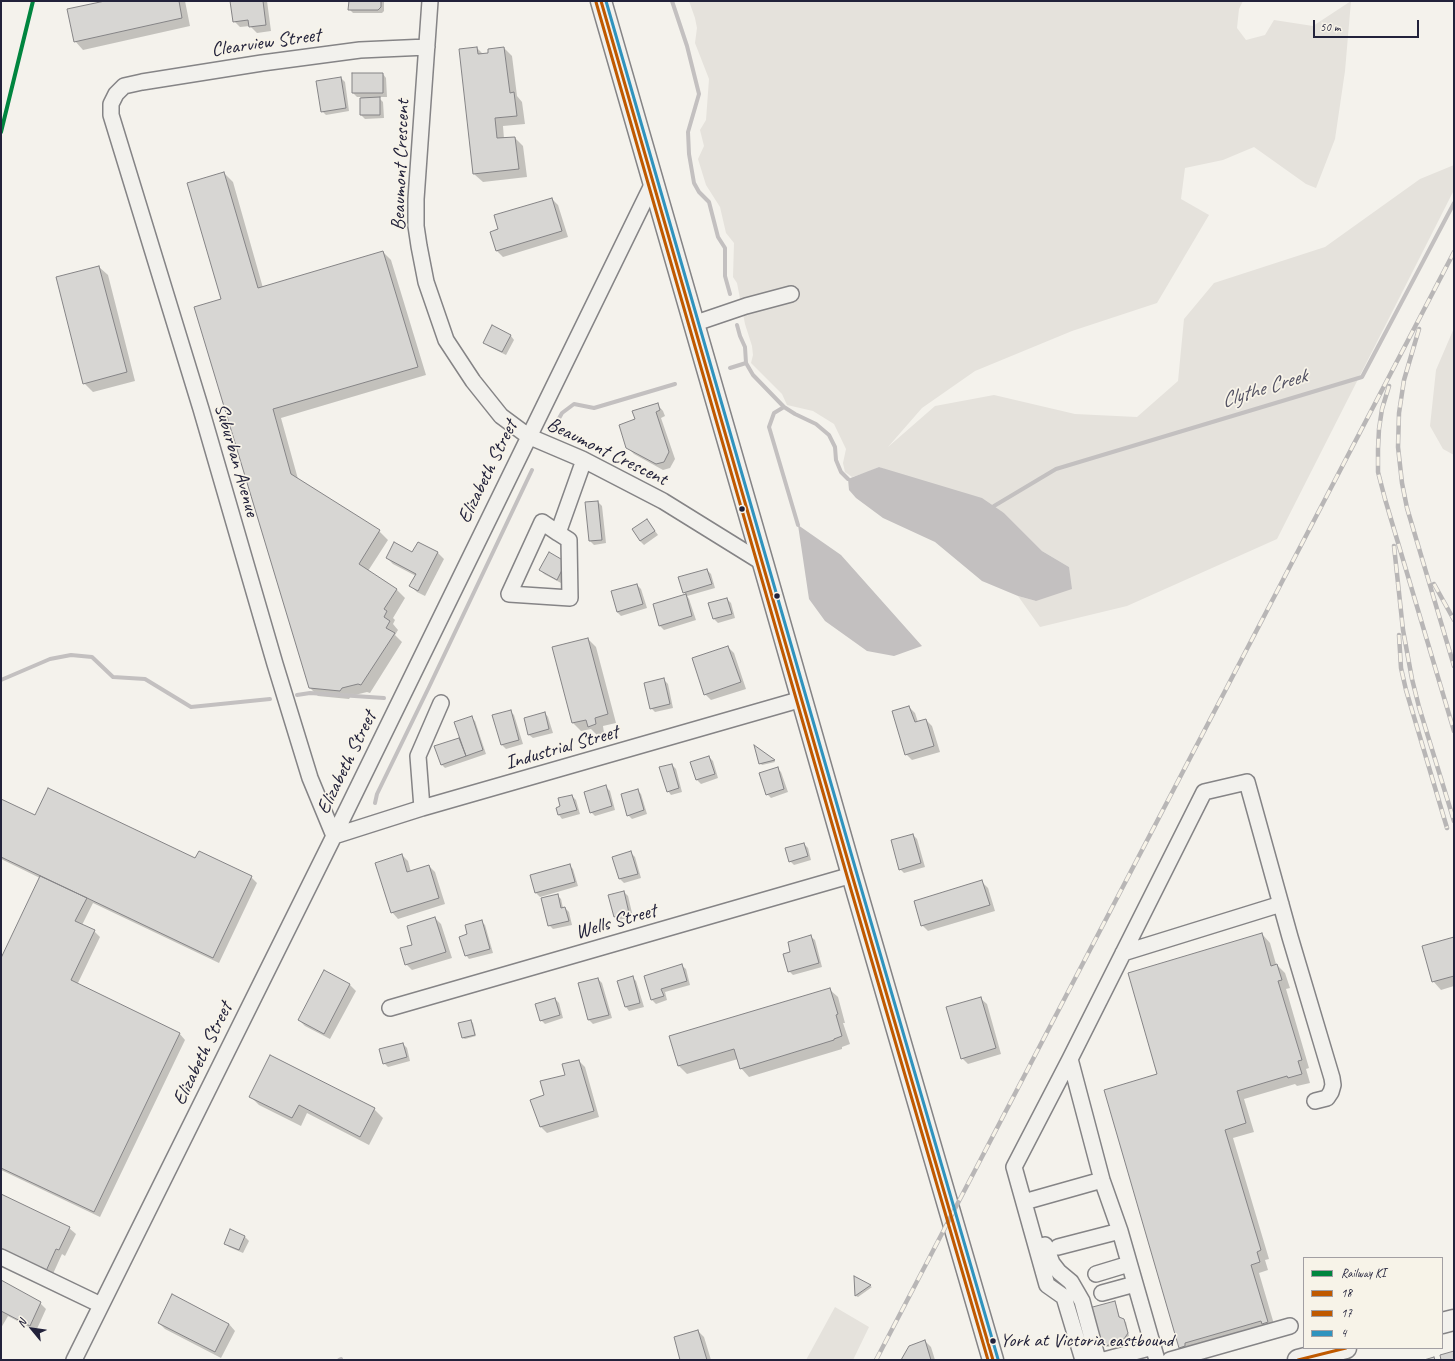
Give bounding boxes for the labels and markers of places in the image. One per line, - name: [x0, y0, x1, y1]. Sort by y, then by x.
- unlabelled marker: [737, 504, 747, 514]
- unlabelled marker: [772, 591, 782, 601]
- place label: York at Victoria eastbound: [1000, 1330, 1173, 1352]
- marker: York at Victoria eastbound: [988, 1336, 998, 1346]

